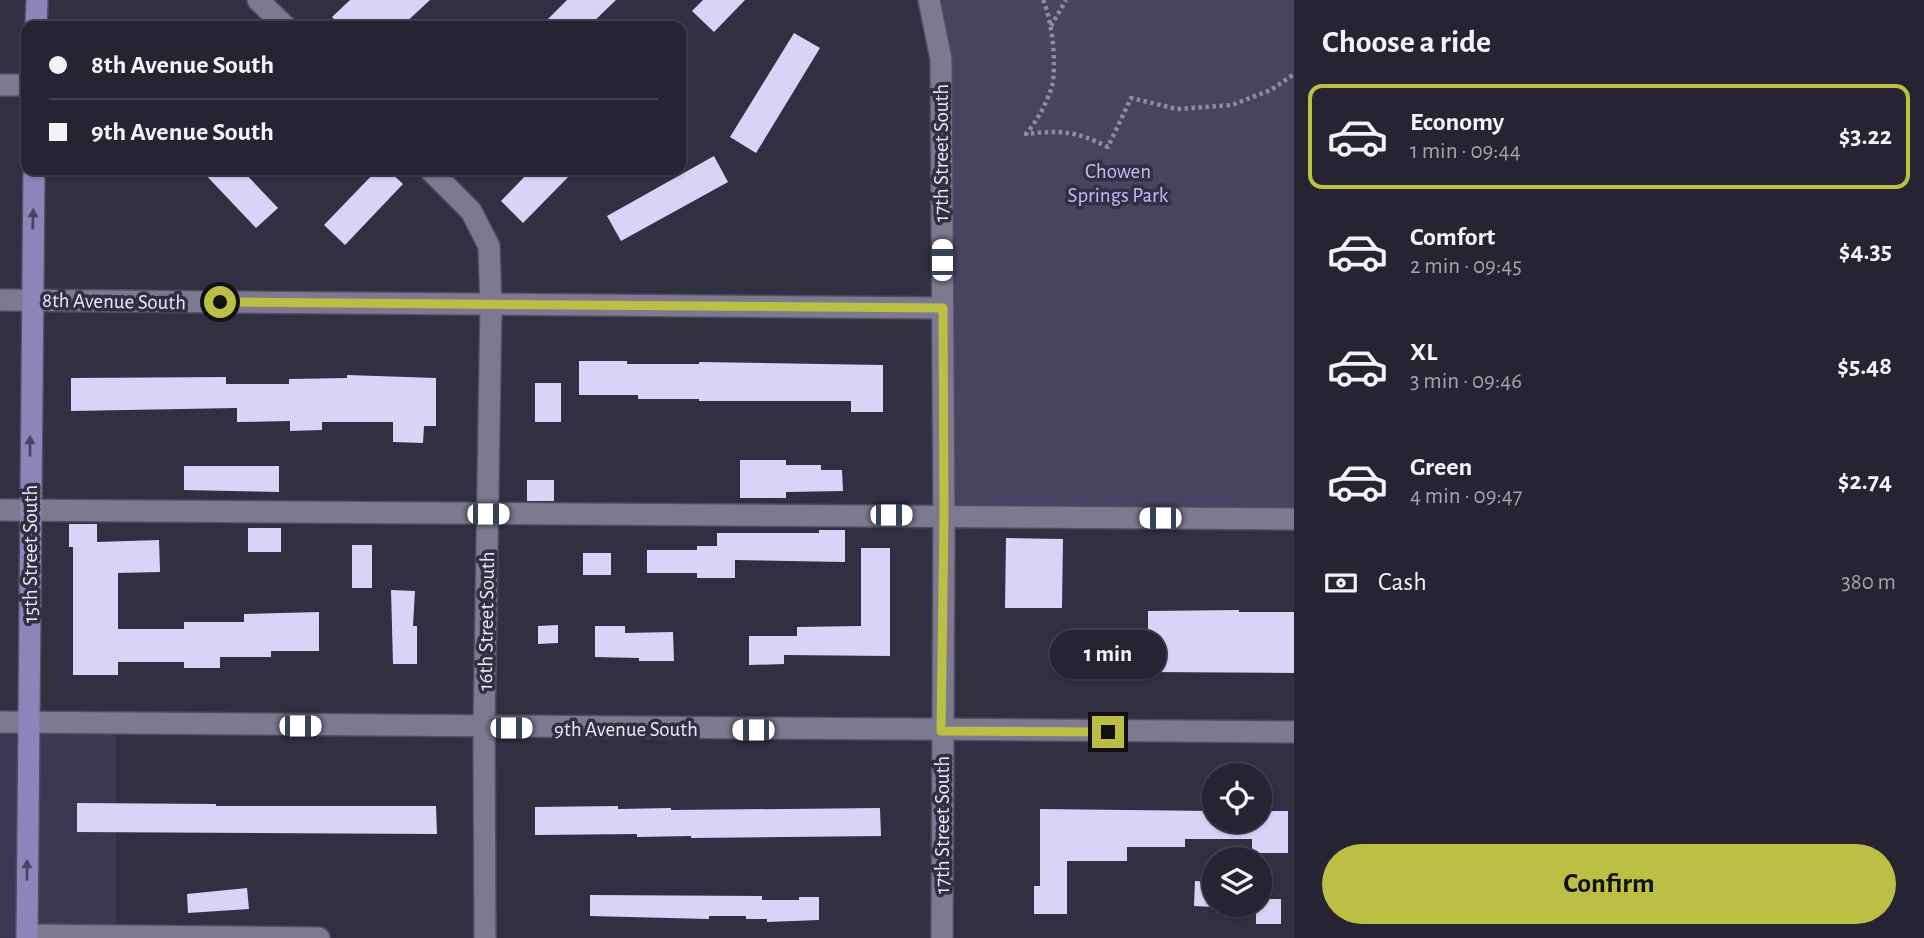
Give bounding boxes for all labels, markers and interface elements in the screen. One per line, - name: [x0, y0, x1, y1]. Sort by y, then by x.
- text: Choose a ride: [1322, 26, 1491, 58]
- text: 8th Avenue South: [91, 52, 274, 78]
- street label: 17th Street South: [931, 84, 952, 222]
- icon: car: [1326, 105, 1389, 168]
- text: Economy: [1410, 109, 1504, 135]
- text: 9th Avenue South: [91, 119, 274, 145]
- text: $3.22: [1839, 123, 1892, 149]
- text: 1 min · 09:44: [1410, 140, 1521, 163]
- park label: Chowen Springs Park: [1068, 161, 1169, 206]
- one-way arrow: [27, 208, 38, 230]
- icon: car: [1326, 220, 1389, 283]
- text: Comfort: [1410, 224, 1495, 250]
- text: $4.35: [1839, 238, 1892, 264]
- car: [932, 239, 953, 281]
- text: 2 min · 09:45: [1410, 255, 1522, 278]
- route start: [204, 286, 236, 318]
- street label: 8th Avenue South: [42, 290, 186, 313]
- icon: car: [1326, 335, 1389, 398]
- text: XL: [1410, 339, 1437, 365]
- text: $5.48: [1837, 353, 1892, 379]
- text: 3 min · 09:46: [1410, 370, 1522, 393]
- one-way arrow: [24, 435, 36, 457]
- icon: car: [1326, 450, 1389, 513]
- text: Green: [1410, 454, 1472, 480]
- text: $2.74: [1838, 468, 1892, 494]
- street label: 15th Street South: [20, 485, 41, 623]
- text: 4 min · 09:47: [1410, 485, 1522, 508]
- car: [468, 504, 510, 525]
- car: [871, 505, 913, 526]
- car: [1140, 508, 1182, 529]
- street label: 16th Street South: [475, 551, 498, 691]
- icon: cash: [1322, 564, 1360, 602]
- text: Cash: [1378, 569, 1427, 595]
- text: 380 m: [1841, 571, 1896, 594]
- callout: 1 min: [1050, 630, 1166, 680]
- text: 1 min: [1084, 643, 1132, 666]
- car: [280, 716, 322, 737]
- route end: [1092, 716, 1124, 748]
- car: [491, 718, 533, 739]
- street label: 9th Avenue South: [554, 719, 698, 740]
- car: [733, 720, 775, 741]
- street label: 17th Street South: [932, 756, 953, 894]
- map controls: [1202, 763, 1272, 917]
- button: locate: [1202, 763, 1272, 833]
- button: Confirm: [1322, 844, 1896, 924]
- button: layers: [1202, 847, 1272, 917]
- one-way arrow: [22, 859, 33, 881]

